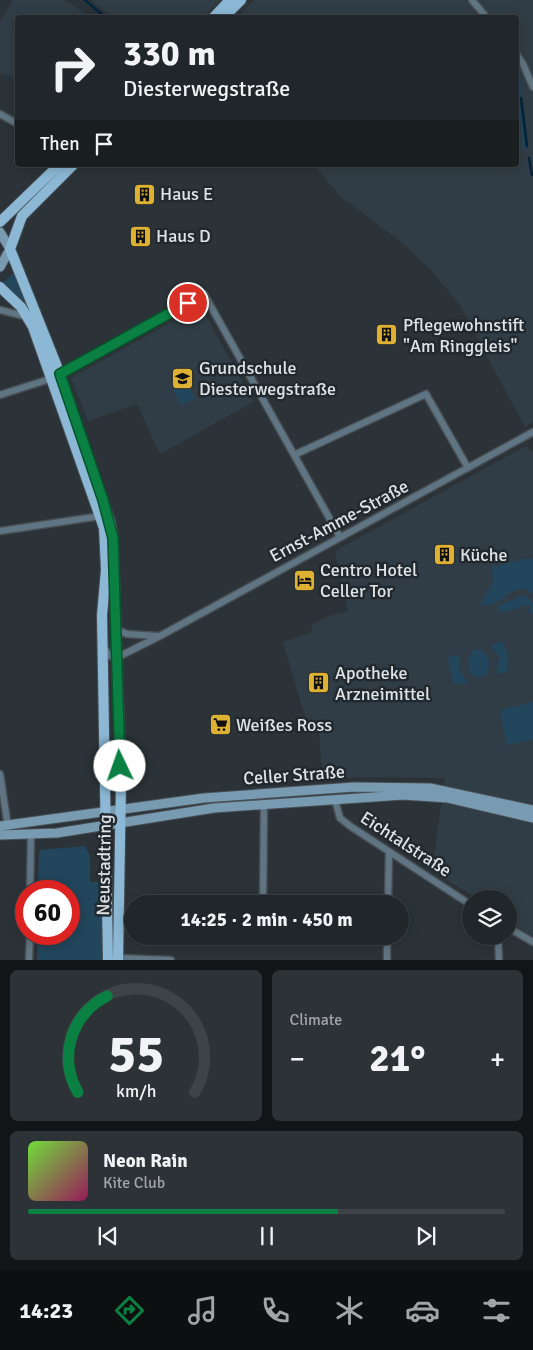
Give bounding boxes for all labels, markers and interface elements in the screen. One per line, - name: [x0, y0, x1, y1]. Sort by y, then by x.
- text: 330 m: [123, 32, 216, 75]
- icon: right: [40, 35, 105, 100]
- text: Diesterwegstraße: [123, 75, 290, 102]
- icon: arrive: [90, 130, 118, 158]
- text: Then: [40, 132, 80, 156]
- building icon: Haus E: [132, 182, 156, 206]
- place label: Haus E: [160, 183, 213, 205]
- building icon: Haus D: [128, 224, 152, 248]
- place label: Haus D: [156, 225, 211, 247]
- pin: [167, 282, 209, 324]
- icon: arrive: [174, 289, 202, 317]
- place label: Pflegewohnstift "Am Ringgleis": [403, 314, 524, 357]
- building icon: Pflegewohnstift "Am Ringgleis": [375, 323, 399, 347]
- place label: Grundschule Diesterwegstraße: [199, 357, 336, 400]
- school or university icon: Grundschule Diesterwegstraße: [171, 366, 195, 390]
- street label: Ernst-Amme-Straße: [266, 475, 412, 567]
- building icon: Küche: [432, 543, 456, 567]
- place label: Küche: [460, 544, 508, 566]
- place label: Centro Hotel Celler Tor: [320, 559, 417, 602]
- hotel icon: Centro Hotel Celler Tor: [292, 568, 316, 592]
- place label: Apotheke Arzneimittel: [335, 662, 430, 705]
- building icon: Apotheke Arzneimittel: [307, 671, 331, 695]
- supermarket icon: Weißes Ross: [208, 713, 232, 737]
- place label: Weißes Ross: [236, 714, 332, 736]
- position arrow: [93, 739, 145, 791]
- street label: Celler Straße: [242, 760, 346, 790]
- street label: Eichtalstraße: [356, 806, 456, 882]
- street label: Neustadtring: [92, 814, 116, 916]
- speed limit sign: 60: [15, 880, 80, 945]
- map controls: [462, 890, 517, 945]
- button: layers: [462, 890, 517, 945]
- text: 14:25 · 2 min · 450 m: [180, 908, 353, 932]
- text: Climate: [290, 1010, 342, 1030]
- text: 55: [108, 1022, 164, 1086]
- text: 21°: [369, 1035, 425, 1082]
- text: −: [290, 1042, 305, 1076]
- text: +: [490, 1042, 505, 1076]
- text: km/h: [116, 1080, 156, 1102]
- text: Neon Rain: [103, 1149, 188, 1173]
- text: Kite Club: [103, 1173, 165, 1193]
- icon: previous: [94, 1222, 122, 1250]
- icon: pause: [253, 1222, 281, 1250]
- icon: next: [412, 1222, 440, 1250]
- icon: directions: [112, 1293, 147, 1328]
- icon: music: [185, 1293, 220, 1328]
- icon: phone: [258, 1293, 293, 1328]
- icon: climate: [332, 1293, 367, 1328]
- icon: car: [405, 1293, 440, 1328]
- icon: filters: [479, 1293, 514, 1328]
- text: 14:23: [19, 1297, 73, 1324]

